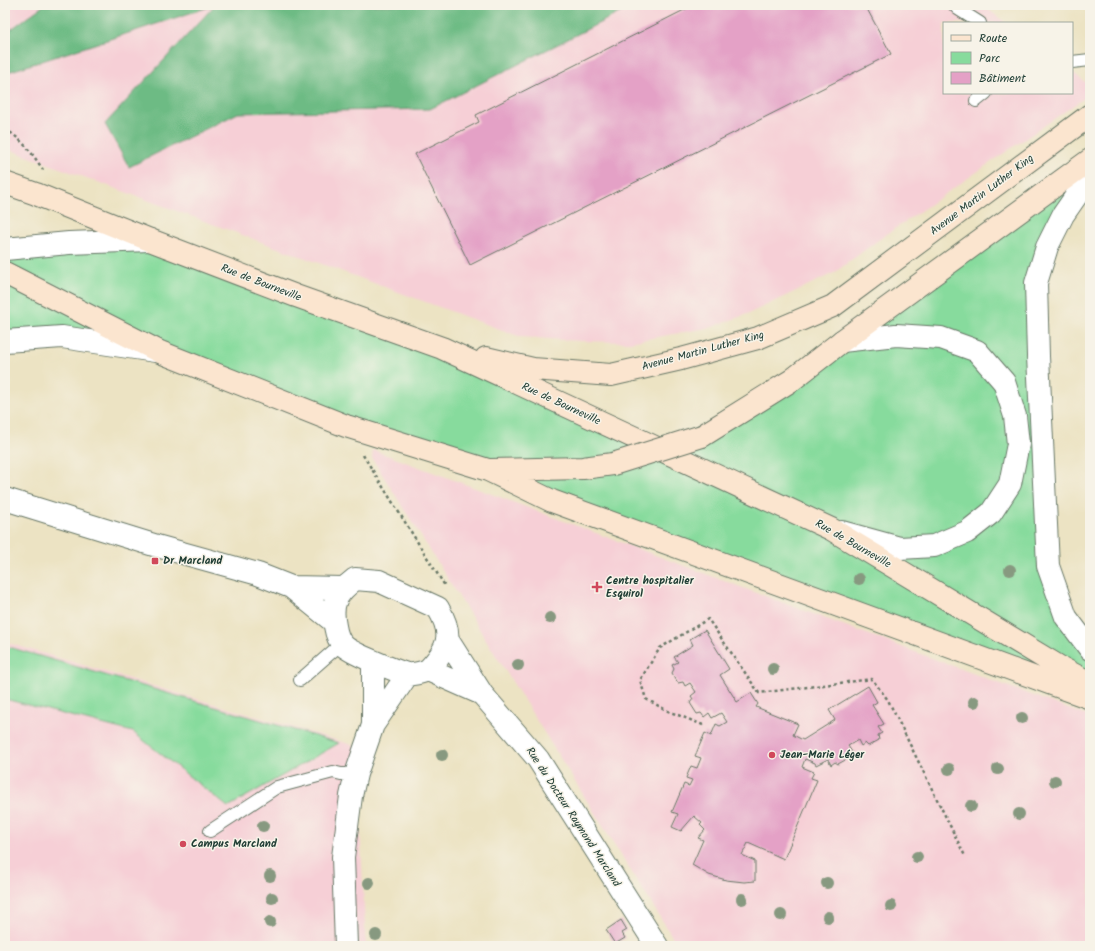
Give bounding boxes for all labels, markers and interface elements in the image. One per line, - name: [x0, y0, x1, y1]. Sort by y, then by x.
- legend: [943, 22, 1073, 94]
- text: Route: [979, 29, 1008, 48]
- text: Parc: [979, 49, 1000, 68]
- text: Bâtiment: [979, 69, 1026, 88]
- street label: Avenue Martin Luther King: [926, 150, 1038, 240]
- street label: Rue de Bourneville: [218, 259, 304, 307]
- street label: Avenue Martin Luther King: [640, 326, 766, 376]
- street label: Rue de Bourneville: [519, 378, 603, 430]
- street label: Rue de Bourneville: [812, 515, 894, 573]
- place label: Dr Marcland: [163, 552, 223, 570]
- marker: Dr Marcland: [150, 556, 160, 566]
- place label: Centre hospitalier Esquirol: [606, 572, 695, 603]
- marker: Centre hospitalier Esquirol: [591, 581, 603, 593]
- street label: Rue du Docteur Raymond Marcland: [521, 743, 625, 891]
- place label: Jean-Marie Léger: [780, 746, 865, 764]
- marker: Jean-Marie Léger: [767, 750, 777, 760]
- place label: Campus Marcland: [191, 835, 278, 853]
- marker: Campus Marcland: [178, 839, 188, 849]

